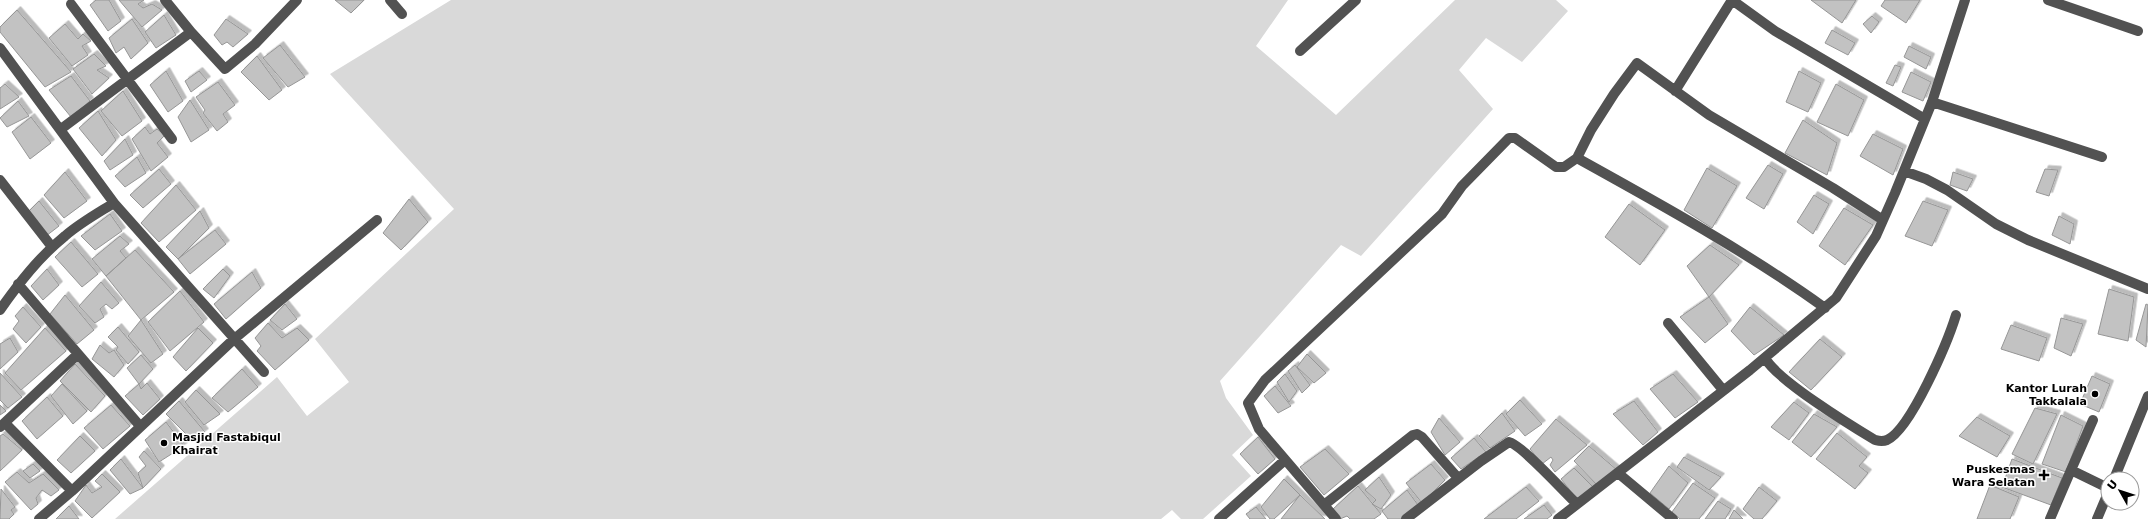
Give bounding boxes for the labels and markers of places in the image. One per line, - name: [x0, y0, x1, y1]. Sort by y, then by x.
- place label: Kantor Lurah Takkalala: [2006, 382, 2087, 408]
- marker: Kantor Lurah Takkalala: [2090, 389, 2100, 399]
- place label: Masjid Fastabiqul Khairat: [172, 431, 281, 457]
- marker: Masjid Fastabiqul Khairat: [159, 438, 169, 448]
- place label: Puskesmas Wara Selatan: [1952, 463, 2035, 489]
- marker: Puskesmas Wara Selatan: [2038, 469, 2050, 481]

